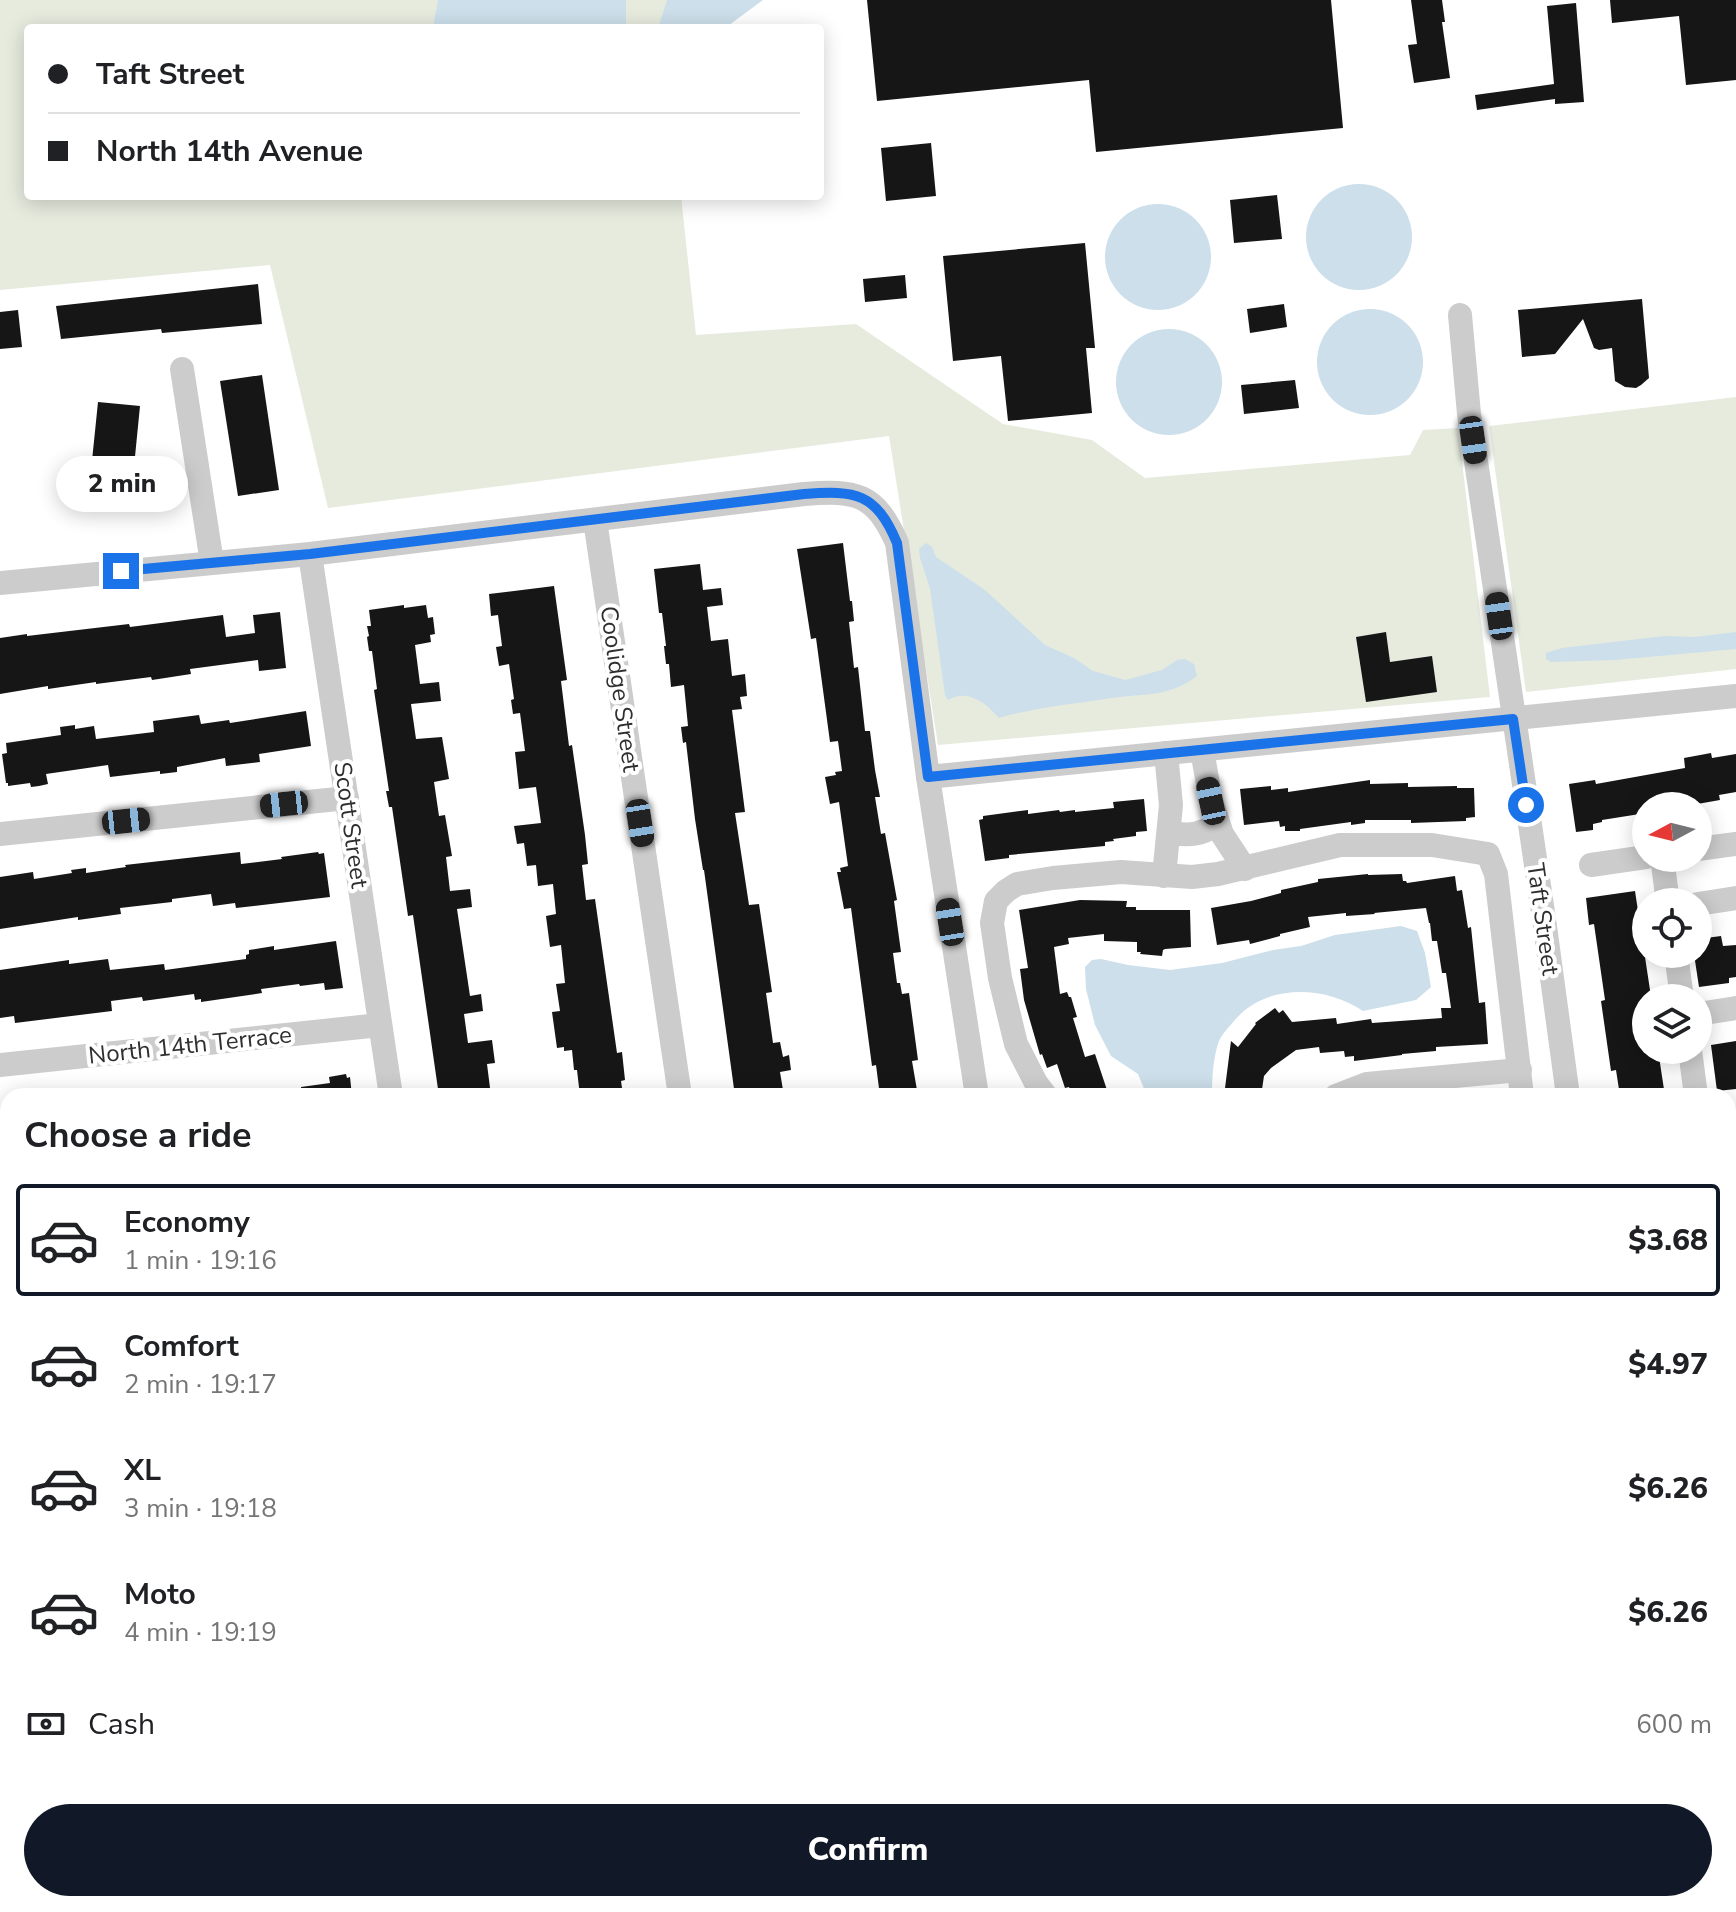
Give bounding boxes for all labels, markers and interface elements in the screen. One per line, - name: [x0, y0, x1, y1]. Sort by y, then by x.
- text: Taft Street: [96, 54, 244, 95]
- text: North 14th Avenue: [96, 131, 363, 172]
- car: [1458, 415, 1488, 465]
- callout: 2 min: [55, 455, 187, 511]
- text: 2 min: [88, 466, 156, 501]
- route end: [103, 553, 139, 589]
- car: [1484, 591, 1514, 641]
- street label: Coolidge Street: [593, 604, 648, 775]
- street label: Scott Street: [326, 760, 376, 891]
- car: [1194, 775, 1228, 827]
- route start: [1508, 787, 1544, 823]
- car: [259, 790, 309, 818]
- north arrow: [1632, 792, 1712, 872]
- map controls: [1632, 792, 1712, 1064]
- car: [624, 797, 656, 849]
- car: [101, 807, 151, 835]
- street label: Taft Street: [1519, 861, 1567, 978]
- button: locate: [1632, 888, 1712, 968]
- car: [934, 896, 966, 948]
- button: layers: [1632, 984, 1712, 1064]
- street label: North 14th Terrace: [87, 1018, 293, 1072]
- text: Choose a ride: [24, 1111, 252, 1160]
- text: Economy: [124, 1202, 250, 1243]
- icon: car: [28, 1204, 100, 1276]
- text: $3.68: [1628, 1220, 1708, 1261]
- text: 1 min · 19:16: [124, 1243, 277, 1278]
- text: Comfort: [124, 1326, 239, 1367]
- icon: car: [28, 1328, 100, 1400]
- text: $4.97: [1628, 1344, 1708, 1385]
- text: 2 min · 19:17: [124, 1367, 277, 1402]
- text: XL: [124, 1450, 161, 1491]
- icon: car: [28, 1452, 100, 1524]
- text: $6.26: [1628, 1468, 1708, 1509]
- text: 3 min · 19:18: [124, 1491, 277, 1526]
- text: Moto: [124, 1574, 196, 1615]
- icon: car: [28, 1576, 100, 1648]
- text: $6.26: [1628, 1592, 1708, 1633]
- text: 4 min · 19:19: [124, 1615, 277, 1650]
- icon: cash: [24, 1702, 68, 1746]
- text: Cash: [88, 1704, 155, 1745]
- text: 600 m: [1636, 1707, 1712, 1742]
- button: Confirm: [24, 1804, 1712, 1896]

